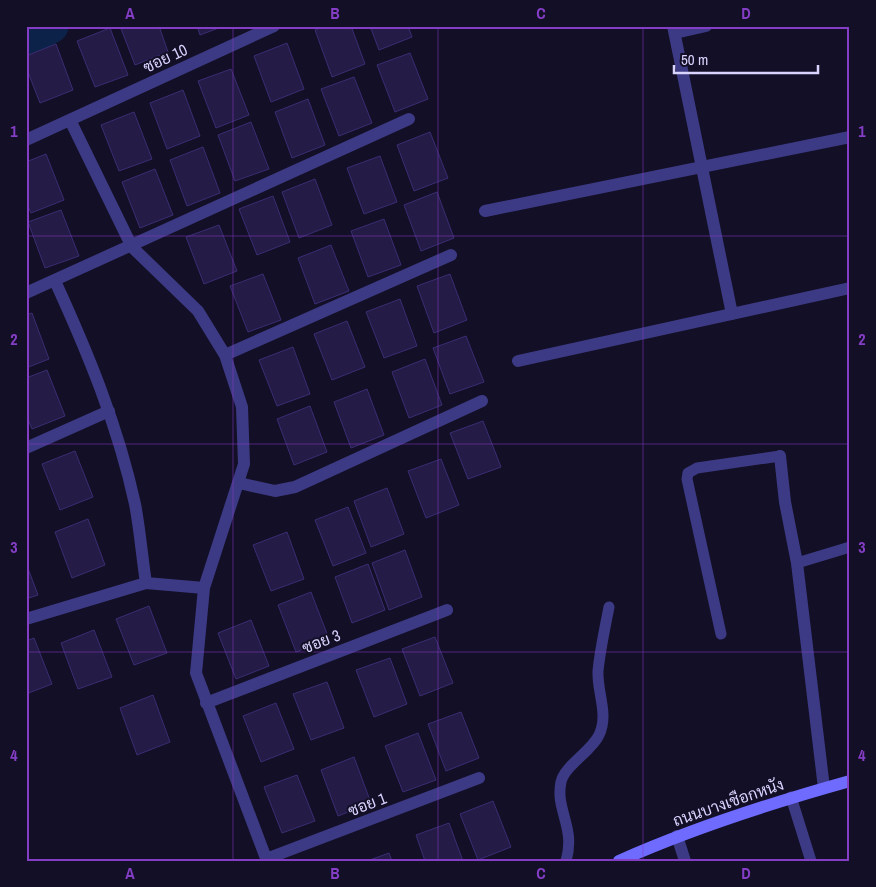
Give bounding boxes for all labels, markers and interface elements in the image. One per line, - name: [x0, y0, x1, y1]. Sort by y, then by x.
- text: A: [125, 2, 135, 24]
- text: B: [330, 2, 340, 24]
- text: C: [536, 2, 546, 24]
- text: D: [741, 2, 751, 24]
- street label: ซอย 10: [139, 38, 191, 78]
- scale bar: [674, 42, 817, 74]
- text: 50 m: [681, 49, 708, 70]
- text: 1: [10, 120, 18, 142]
- text: 1: [858, 120, 866, 142]
- text: 2: [10, 328, 18, 350]
- text: 2: [858, 328, 866, 350]
- text: 3: [10, 536, 18, 558]
- text: 3: [858, 536, 866, 558]
- street label: ซอย 3: [299, 624, 343, 658]
- text: 4: [10, 744, 18, 766]
- text: 4: [858, 744, 866, 766]
- street label: ถนนบางเชือกหนัง: [670, 773, 786, 831]
- street label: ซอย 1: [345, 786, 390, 821]
- text: A: [125, 862, 135, 884]
- text: B: [330, 862, 340, 884]
- text: C: [536, 862, 546, 884]
- text: D: [741, 862, 751, 884]

